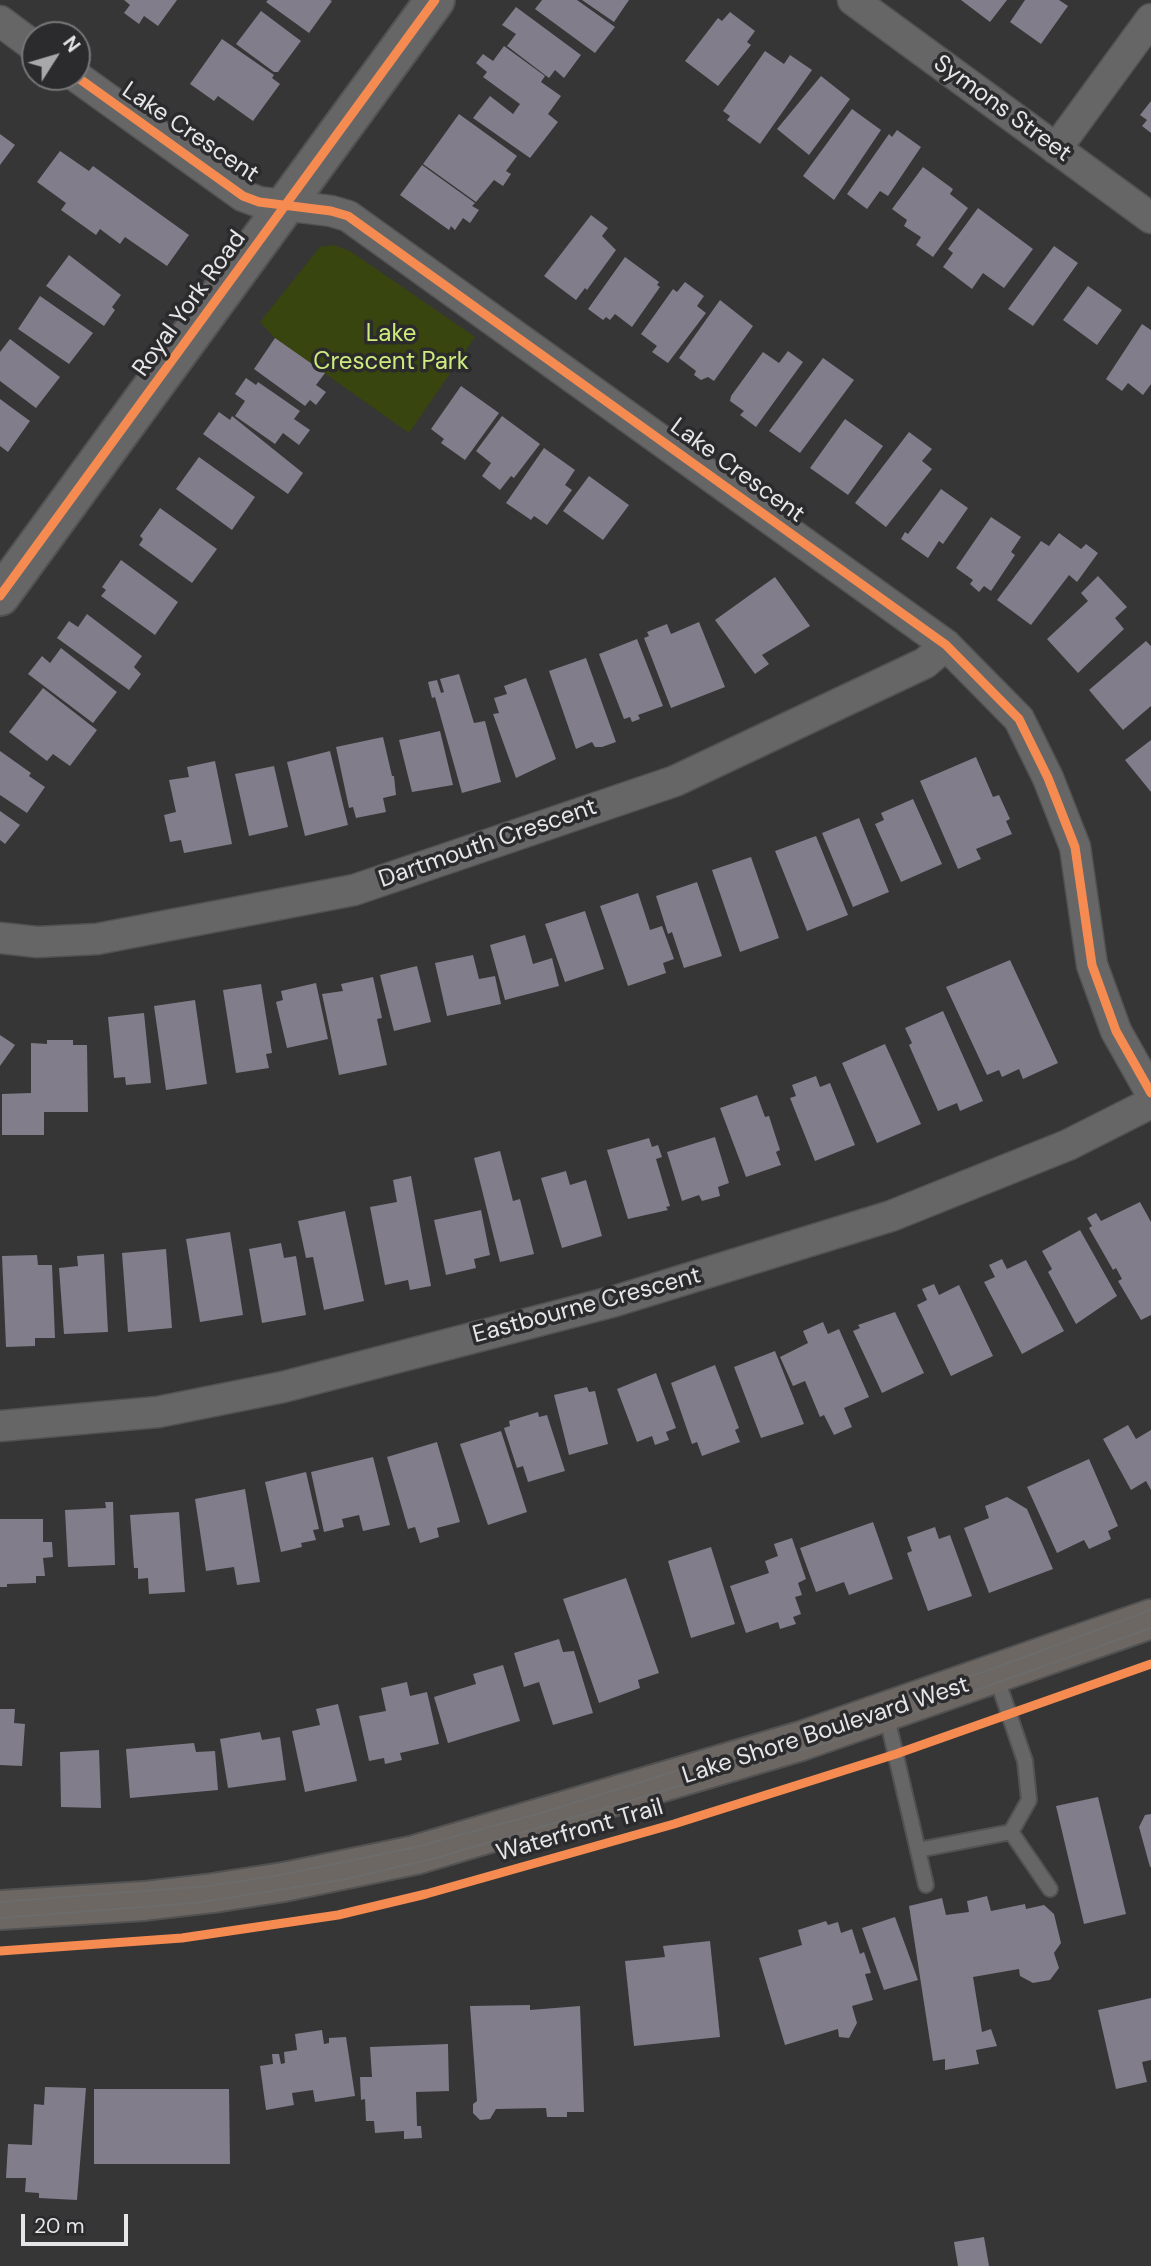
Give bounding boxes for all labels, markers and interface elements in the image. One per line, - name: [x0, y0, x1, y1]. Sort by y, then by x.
- north arrow: [21, 21, 91, 91]
- text: N: [57, 31, 86, 57]
- street label: Symons Street: [928, 49, 1076, 169]
- street label: Lake Crescent: [116, 77, 264, 189]
- street label: Royal York Road: [127, 225, 253, 383]
- park label: Lake Crescent Park: [313, 321, 469, 377]
- street label: Lake Crescent: [664, 413, 810, 529]
- street label: Dartmouth Crescent: [375, 793, 601, 895]
- street label: Eastbourne Crescent: [470, 1262, 704, 1350]
- street label: Lake Shore Boulevard West: [679, 1671, 973, 1791]
- street label: Waterfront Trail: [493, 1793, 667, 1869]
- scale bar: [24, 2200, 131, 2244]
- text: 20 m: [34, 2212, 85, 2240]

